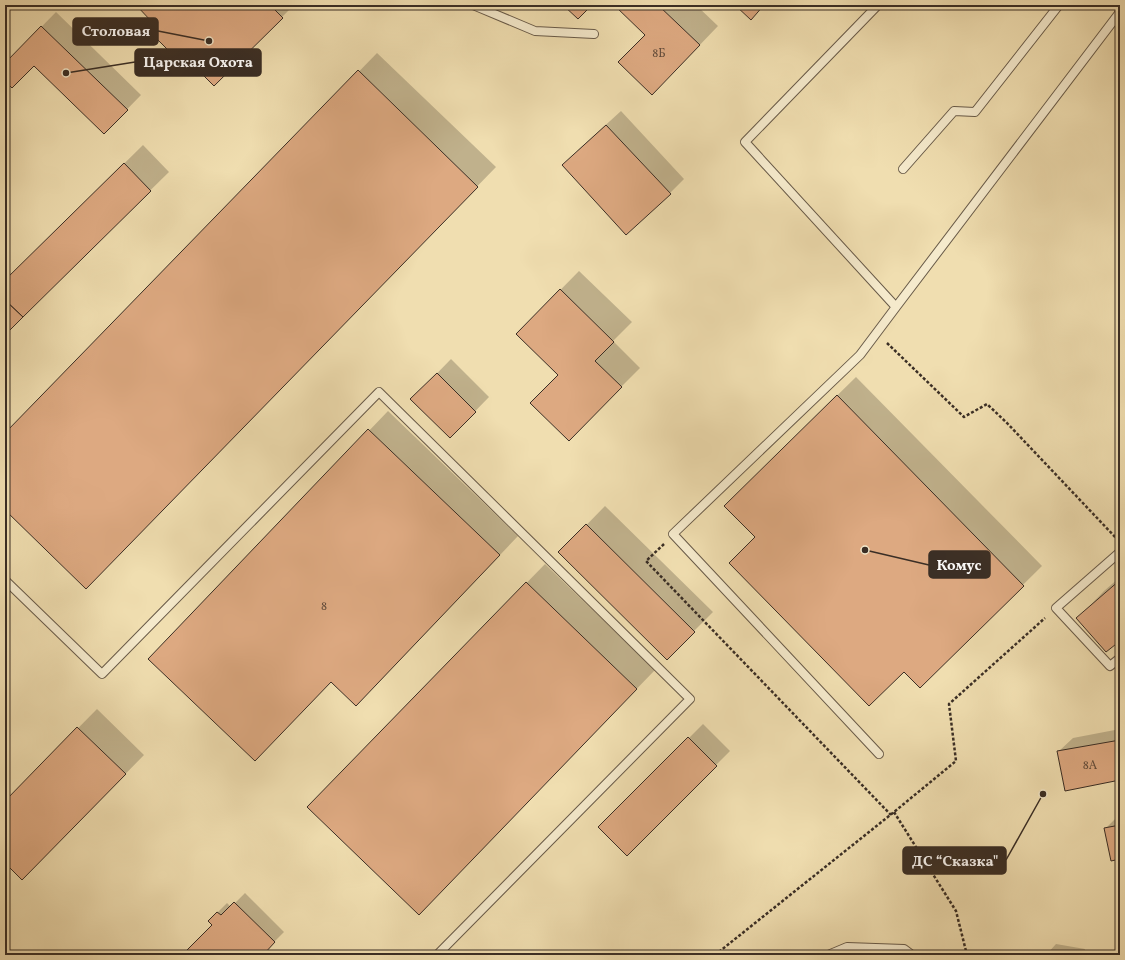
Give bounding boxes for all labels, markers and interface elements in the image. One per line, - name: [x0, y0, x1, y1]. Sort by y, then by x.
- callout: Столовая: [73, 18, 158, 45]
- text: Столовая: [82, 22, 151, 43]
- house number: 8Б: [652, 46, 666, 62]
- callout: Царская Охота: [135, 49, 261, 76]
- text: Царская Охота: [143, 53, 253, 74]
- callout: Комус: [929, 551, 990, 578]
- text: Комус: [937, 556, 981, 577]
- house number: 8: [321, 599, 327, 615]
- house number: 8А: [1083, 758, 1098, 774]
- callout: ДС “Сказка": [903, 847, 1006, 874]
- text: ДС “Сказка": [912, 852, 998, 873]

